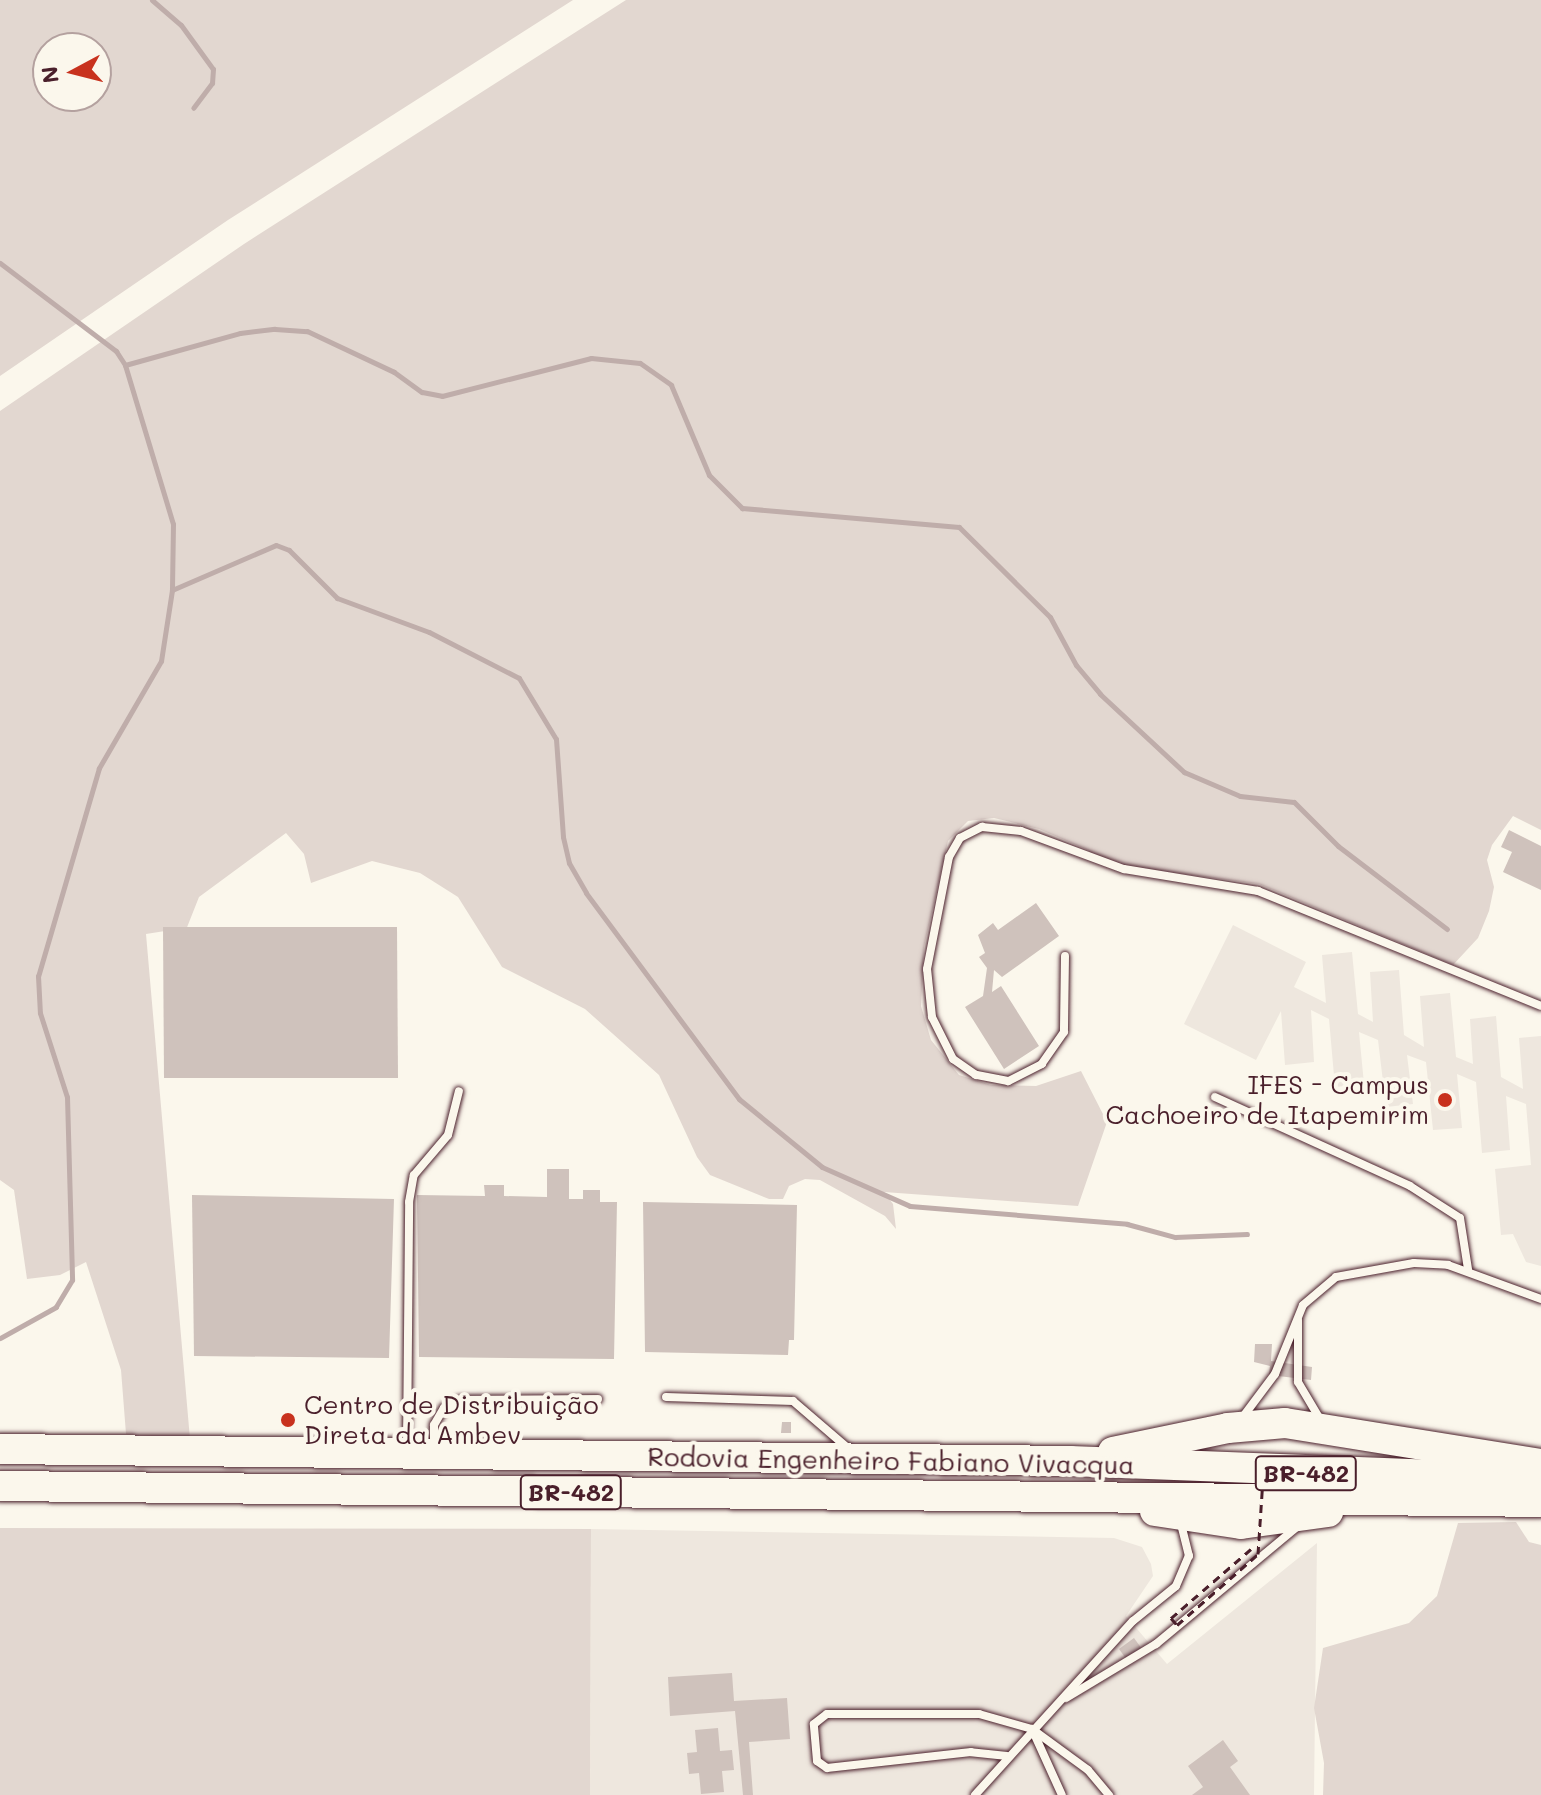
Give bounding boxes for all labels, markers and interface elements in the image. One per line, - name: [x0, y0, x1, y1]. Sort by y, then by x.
- north arrow: [32, 32, 112, 112]
- text: N: [34, 65, 65, 85]
- place label: IFES - Campus Cachoeiro de Itapemirim: [1106, 1069, 1429, 1130]
- marker: IFES - Campus Cachoeiro de Itapemirim: [1436, 1091, 1454, 1109]
- place label: Centro de Distribuição Direta da Ambev: [304, 1389, 599, 1450]
- marker: Centro de Distribuição Direta da Ambev: [279, 1411, 297, 1429]
- street label: Rodovia Engenheiro Fabiano Vivacqua: [647, 1441, 1135, 1481]
- road number: BR-482: [1254, 1453, 1358, 1493]
- road number: BR-482: [519, 1472, 623, 1512]

